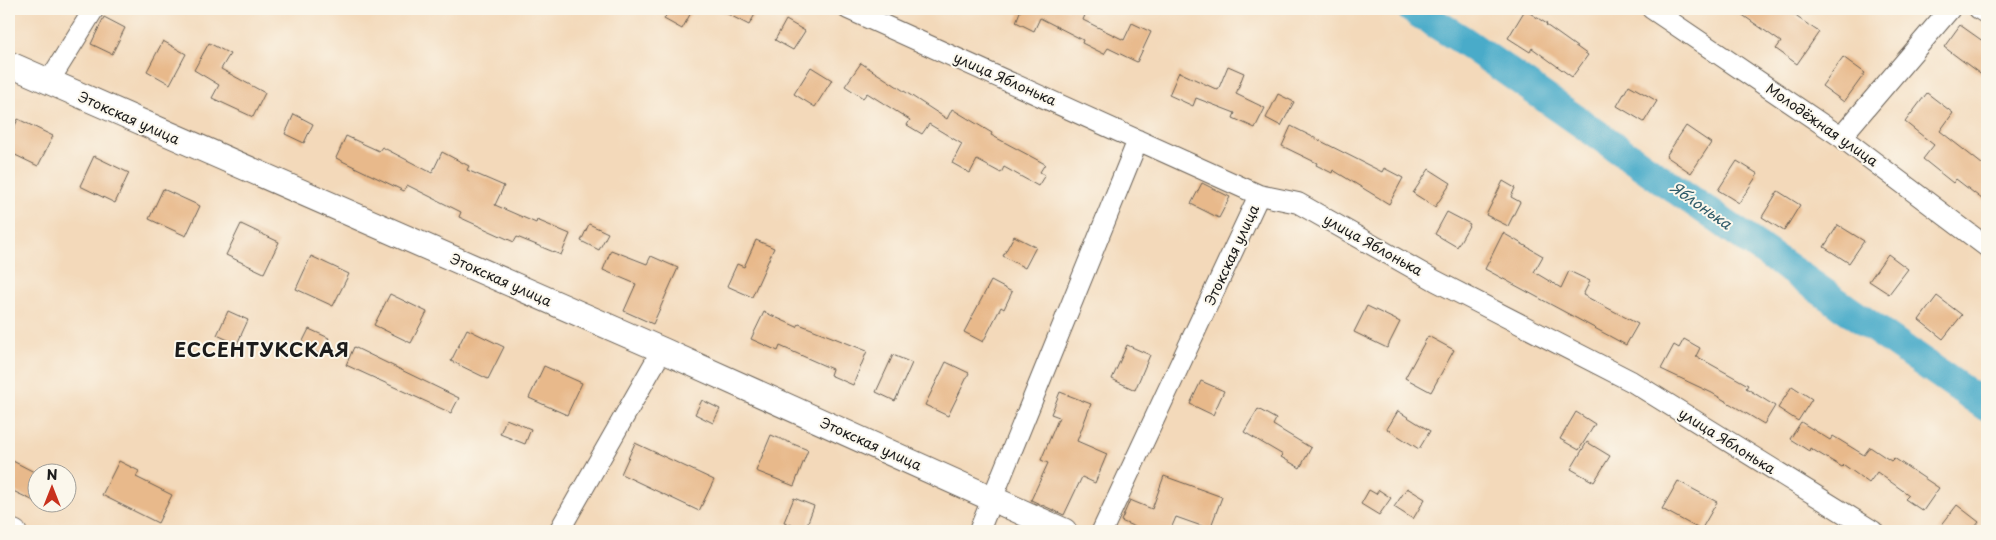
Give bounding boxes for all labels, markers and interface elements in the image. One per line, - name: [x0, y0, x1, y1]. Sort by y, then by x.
- street label: улица Яблонька: [950, 46, 1060, 111]
- street label: Молодёжная улица: [1762, 78, 1883, 171]
- street label: Этокская улица: [75, 86, 183, 149]
- water label: Яблонька: [1667, 175, 1738, 235]
- street label: Этокская улица: [1199, 201, 1264, 309]
- street label: улица Яблонька: [1320, 209, 1427, 281]
- street label: Этокская улица: [447, 248, 555, 311]
- district label: ЕССЕНТУКСКАЯ: [174, 335, 350, 363]
- street label: улица Яблонька: [1675, 402, 1780, 479]
- street label: Этокская улица: [817, 412, 925, 475]
- north arrow: [28, 462, 78, 512]
- text: N: [46, 464, 58, 485]

